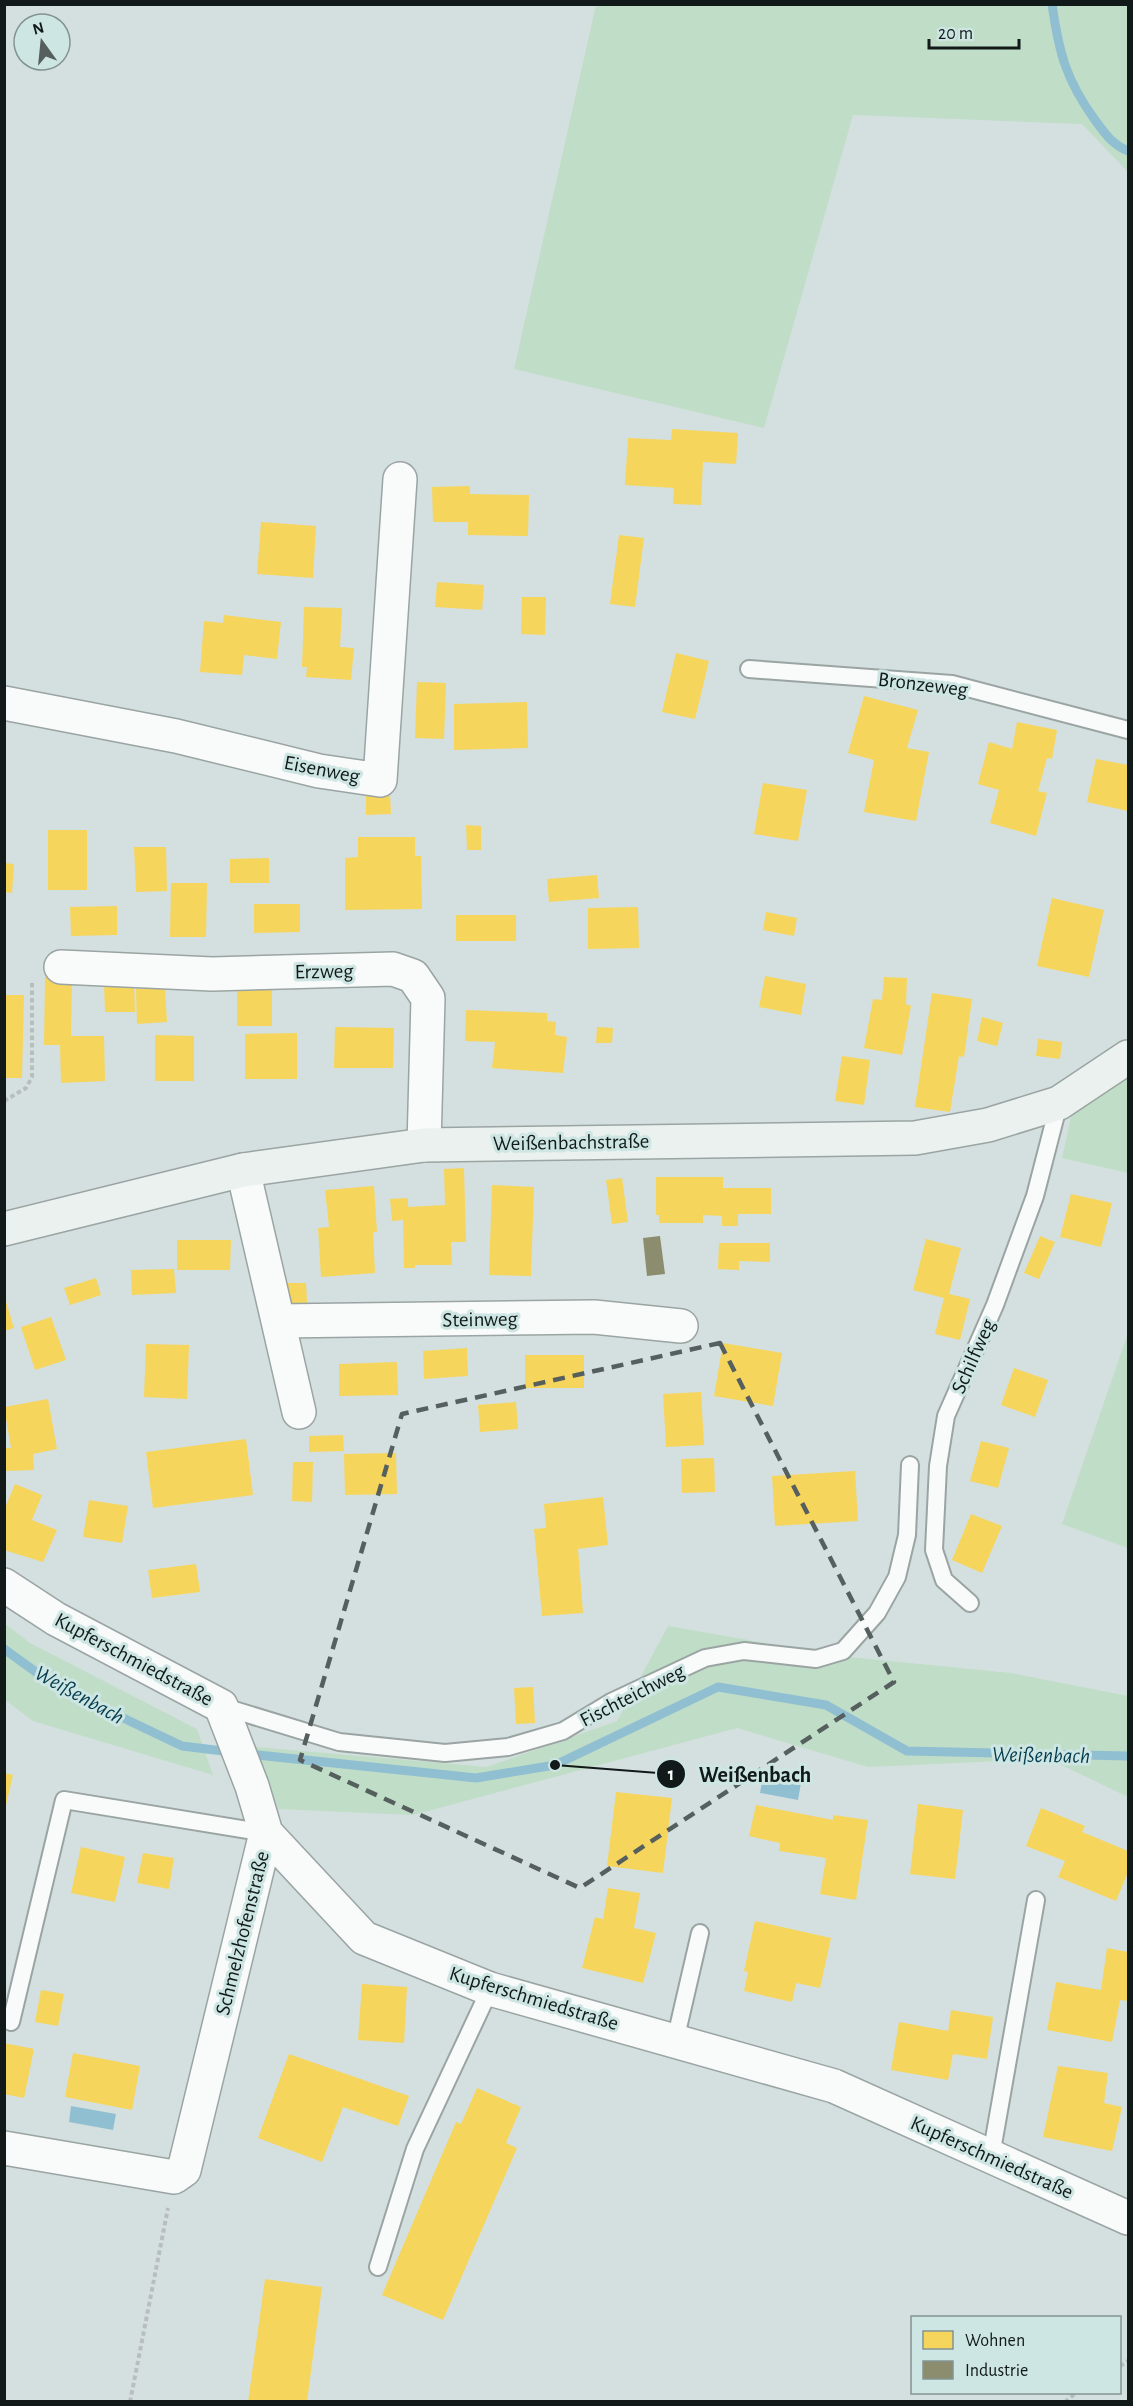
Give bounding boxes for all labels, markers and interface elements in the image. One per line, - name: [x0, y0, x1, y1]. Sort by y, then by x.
- north arrow: [12, 12, 72, 72]
- scale bar: [929, 12, 1019, 50]
- text: N: [31, 19, 46, 38]
- text: 20 m: [938, 25, 973, 43]
- street label: Bronzeweg: [877, 669, 970, 701]
- street label: Eisenweg: [282, 752, 362, 787]
- street label: Erzweg: [294, 960, 354, 983]
- street label: Weißenbachstraße: [493, 1131, 649, 1154]
- street label: Steinweg: [442, 1308, 518, 1331]
- street label: Schilfweg: [948, 1315, 999, 1397]
- street label: Kupferschmiedstraße: [51, 1609, 216, 1710]
- street label: Fischteichweg: [577, 1660, 689, 1731]
- water label: Weißenbach: [31, 1661, 128, 1728]
- water label: Weißenbach: [992, 1743, 1090, 1767]
- callout: Weißenbach: [656, 1754, 823, 1794]
- text: Weißenbach: [699, 1764, 811, 1786]
- text: 1: [668, 1766, 674, 1784]
- street label: Schmelzhofenstraße: [212, 1849, 273, 2017]
- street label: Kupferschmiedstraße: [447, 1963, 621, 2034]
- street label: Kupferschmiedstraße: [907, 2112, 1076, 2203]
- legend: [911, 2316, 1121, 2394]
- text: Wohnen: [965, 2332, 1025, 2350]
- text: Industrie: [965, 2362, 1028, 2380]

